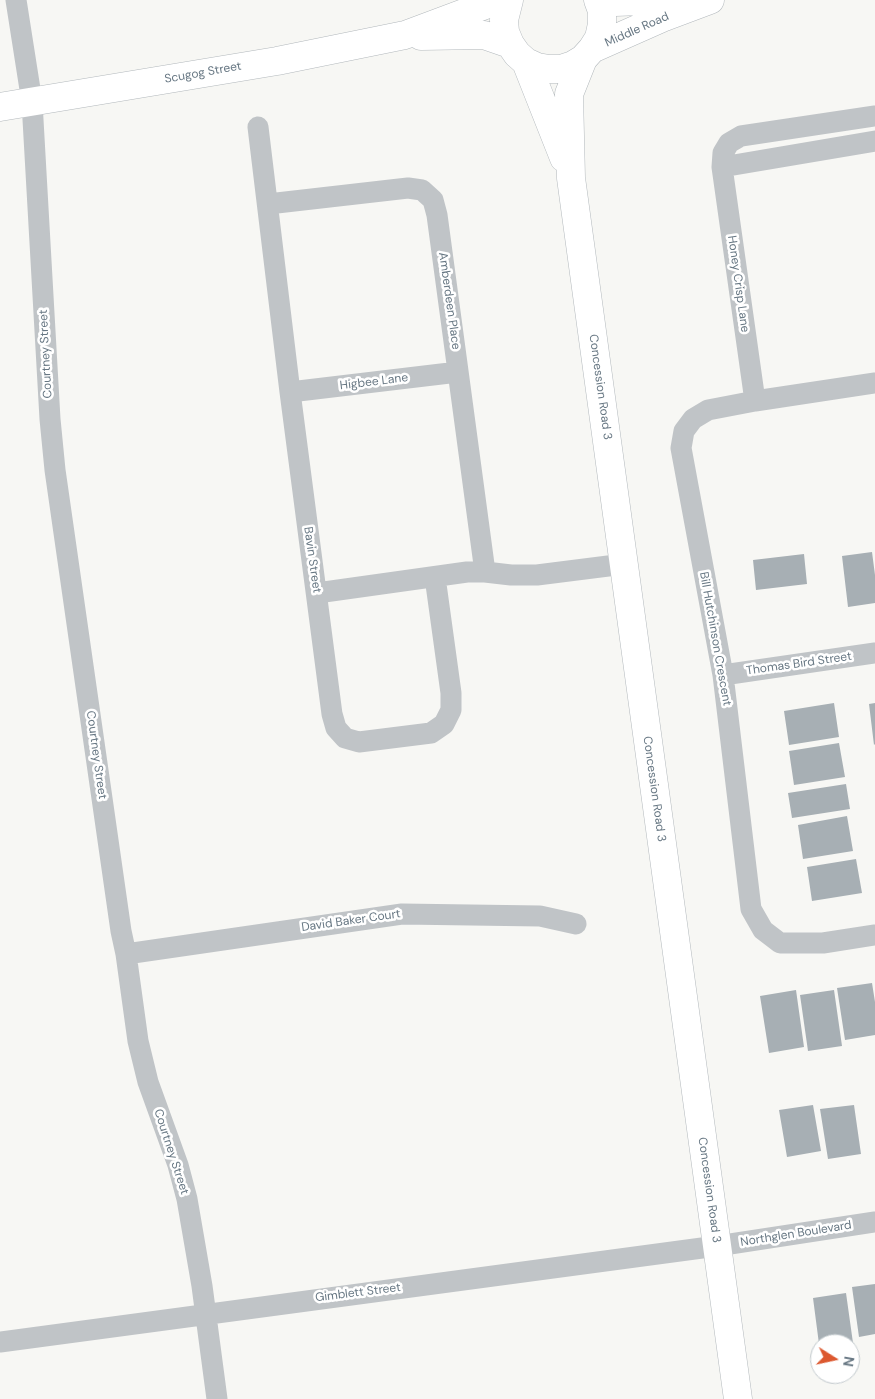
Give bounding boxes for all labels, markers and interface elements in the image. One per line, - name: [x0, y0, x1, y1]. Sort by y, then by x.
- street label: Middle Road: [603, 9, 671, 51]
- street label: Scugog Street: [163, 59, 243, 87]
- street label: Honey Crisp Lane: [724, 235, 752, 333]
- street label: Amberdeen Place: [435, 251, 463, 351]
- street label: Courtney Street: [36, 309, 56, 399]
- street label: Concession Road 3: [585, 333, 615, 441]
- street label: Higbee Lane: [339, 371, 409, 393]
- street label: Bavin Street: [300, 526, 324, 594]
- street label: Bill Hutchinson Crescent: [696, 571, 734, 707]
- street label: Thomas Bird Street: [745, 649, 853, 679]
- street label: Courtney Street: [83, 710, 109, 800]
- street label: Concession Road 3: [639, 735, 669, 843]
- street label: David Baker Court: [300, 907, 402, 935]
- street label: Courtney Street: [150, 1107, 192, 1197]
- street label: Concession Road 3: [694, 1136, 724, 1244]
- street label: Northglen Boulevard: [739, 1218, 853, 1250]
- street label: Gimblett Street: [314, 1281, 402, 1305]
- north arrow: [810, 1334, 860, 1384]
- text: N: [839, 1355, 859, 1368]

